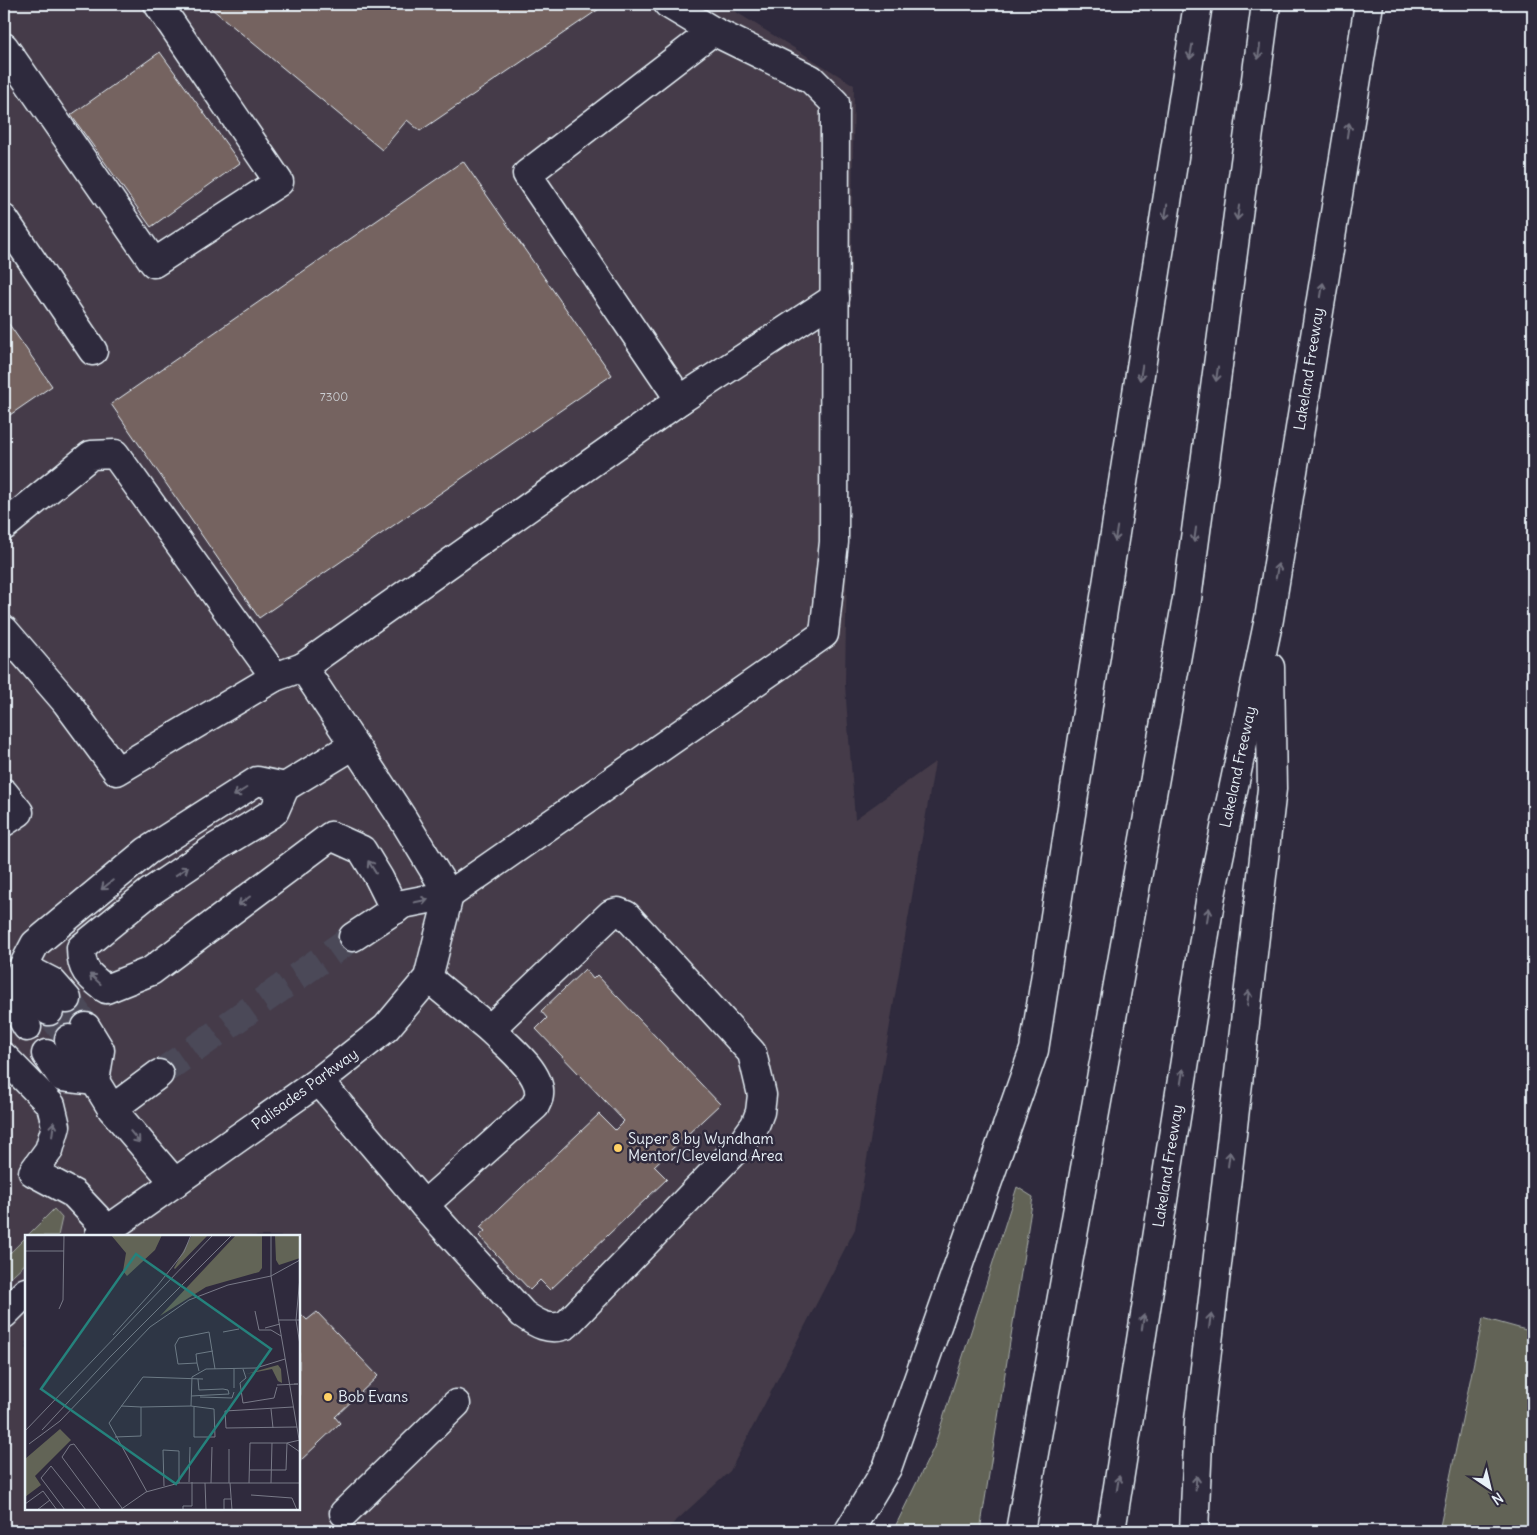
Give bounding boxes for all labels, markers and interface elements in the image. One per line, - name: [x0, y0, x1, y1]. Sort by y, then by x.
- one-way arrow: [1186, 44, 1196, 60]
- one-way arrow: [1254, 44, 1264, 60]
- one-way arrow: [1344, 122, 1354, 138]
- one-way arrow: [1161, 204, 1171, 220]
- one-way arrow: [1233, 205, 1243, 221]
- one-way arrow: [1318, 282, 1328, 298]
- street label: Lakeland Freeway: [1289, 306, 1328, 432]
- one-way arrow: [1136, 365, 1146, 381]
- one-way arrow: [1211, 366, 1221, 382]
- house number: 7300: [320, 389, 348, 404]
- one-way arrow: [1111, 525, 1121, 541]
- one-way arrow: [1190, 527, 1200, 543]
- one-way arrow: [1272, 564, 1282, 580]
- street label: Lakeland Freeway: [1215, 704, 1260, 829]
- one-way arrow: [233, 787, 247, 798]
- one-way arrow: [367, 860, 378, 874]
- one-way arrow: [174, 866, 188, 876]
- one-way arrow: [101, 879, 114, 890]
- one-way arrow: [413, 895, 429, 905]
- one-way arrow: [237, 896, 251, 906]
- one-way arrow: [1203, 907, 1213, 923]
- one-way arrow: [88, 973, 101, 985]
- one-way arrow: [1243, 990, 1253, 1006]
- street label: Palisades Parkway: [248, 1044, 361, 1133]
- one-way arrow: [1178, 1068, 1188, 1084]
- street label: Lakeland Freeway: [1148, 1103, 1187, 1229]
- one-way arrow: [48, 1122, 58, 1138]
- place label: Super 8 by Wyndham Mentor/Cleveland Area: [628, 1129, 783, 1165]
- one-way arrow: [129, 1130, 140, 1143]
- marker: Super 8 by Wyndham Mentor/Cleveland Area: [612, 1142, 624, 1154]
- one-way arrow: [1224, 1152, 1234, 1168]
- inset map: [25, 1235, 300, 1510]
- one-way arrow: [1205, 1313, 1215, 1329]
- one-way arrow: [1139, 1315, 1149, 1331]
- place label: Bob Evans: [338, 1387, 408, 1406]
- marker: Bob Evans: [322, 1391, 334, 1403]
- north arrow: [1464, 1462, 1514, 1512]
- one-way arrow: [1113, 1475, 1123, 1491]
- one-way arrow: [1191, 1475, 1200, 1491]
- text: N: [1488, 1488, 1507, 1509]

